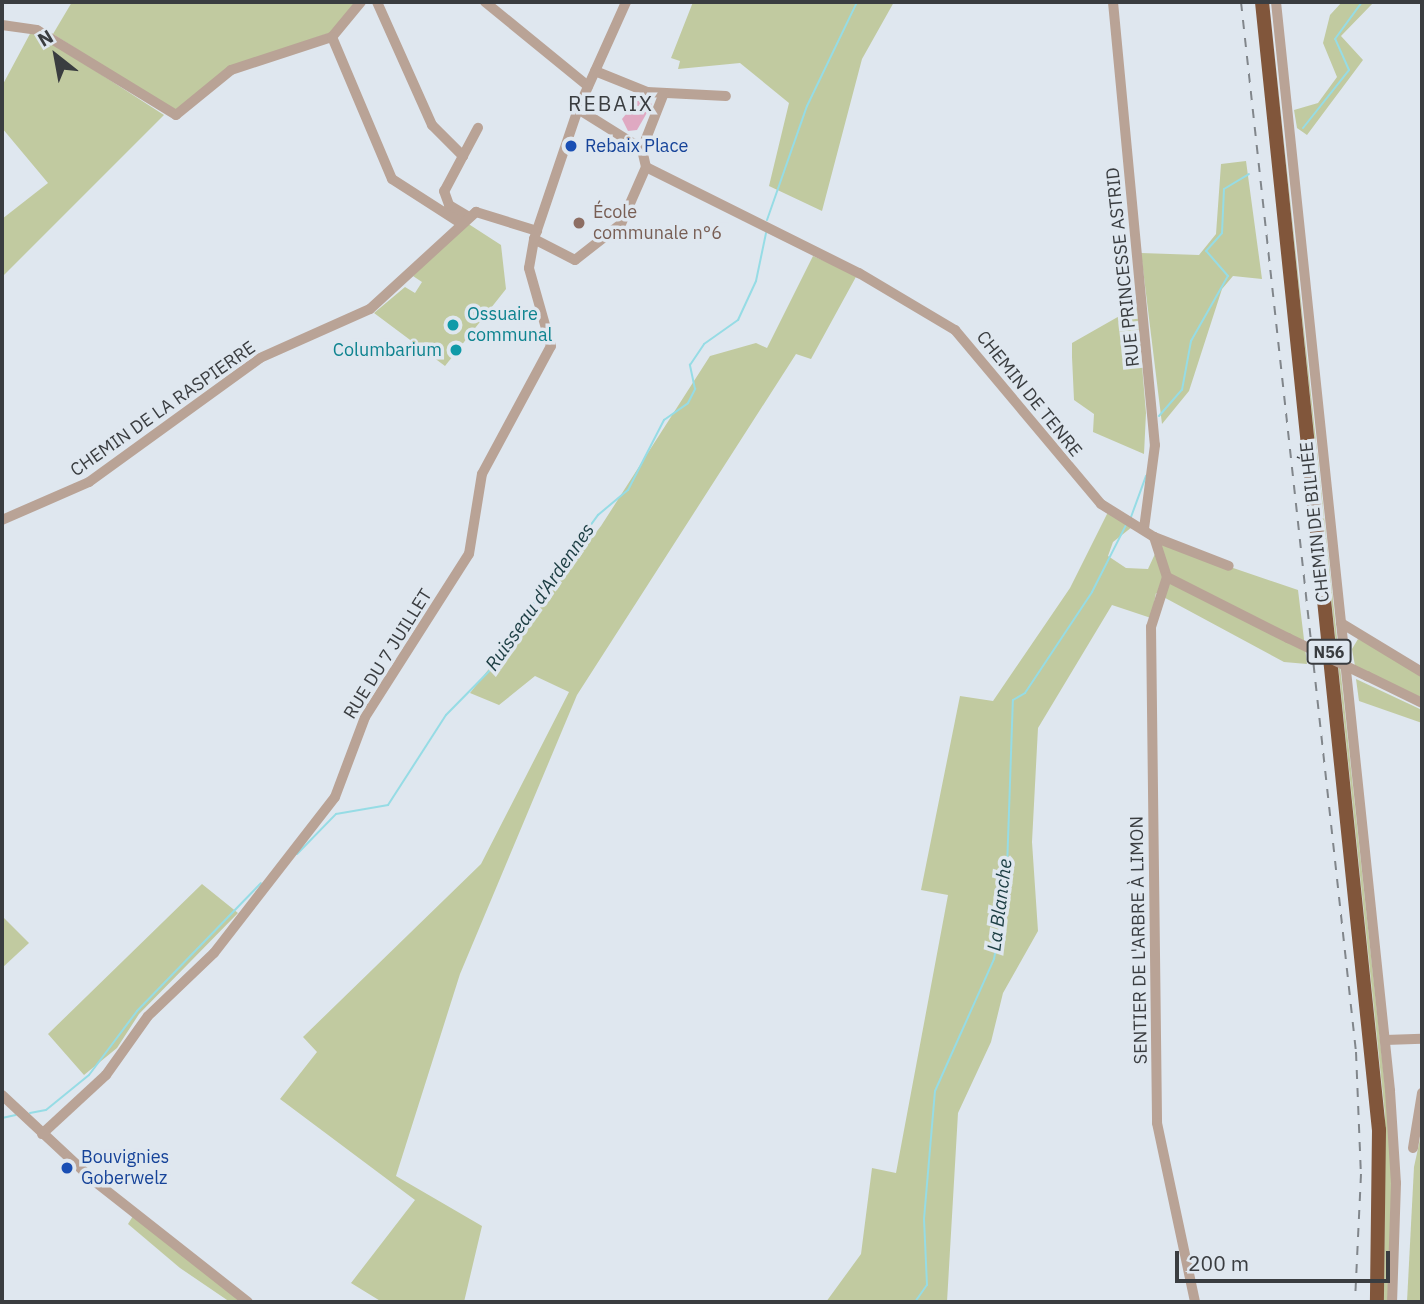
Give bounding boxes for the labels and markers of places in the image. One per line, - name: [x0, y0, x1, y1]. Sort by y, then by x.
- place label: Rebaix Place: [585, 135, 688, 157]
- marker: Rebaix Place: [563, 138, 579, 154]
- place label: École communale n°6: [593, 202, 722, 244]
- marker: École communale n°6: [571, 215, 587, 231]
- place label: Ossuaire communal: [467, 304, 552, 346]
- marker: Ossuaire communal: [445, 317, 461, 333]
- place label: Columbarium: [333, 339, 442, 361]
- marker: Columbarium: [448, 342, 464, 358]
- place label: Bouvignies Goberwelz: [81, 1147, 169, 1190]
- marker: Bouvignies Goberwelz: [59, 1160, 75, 1176]

